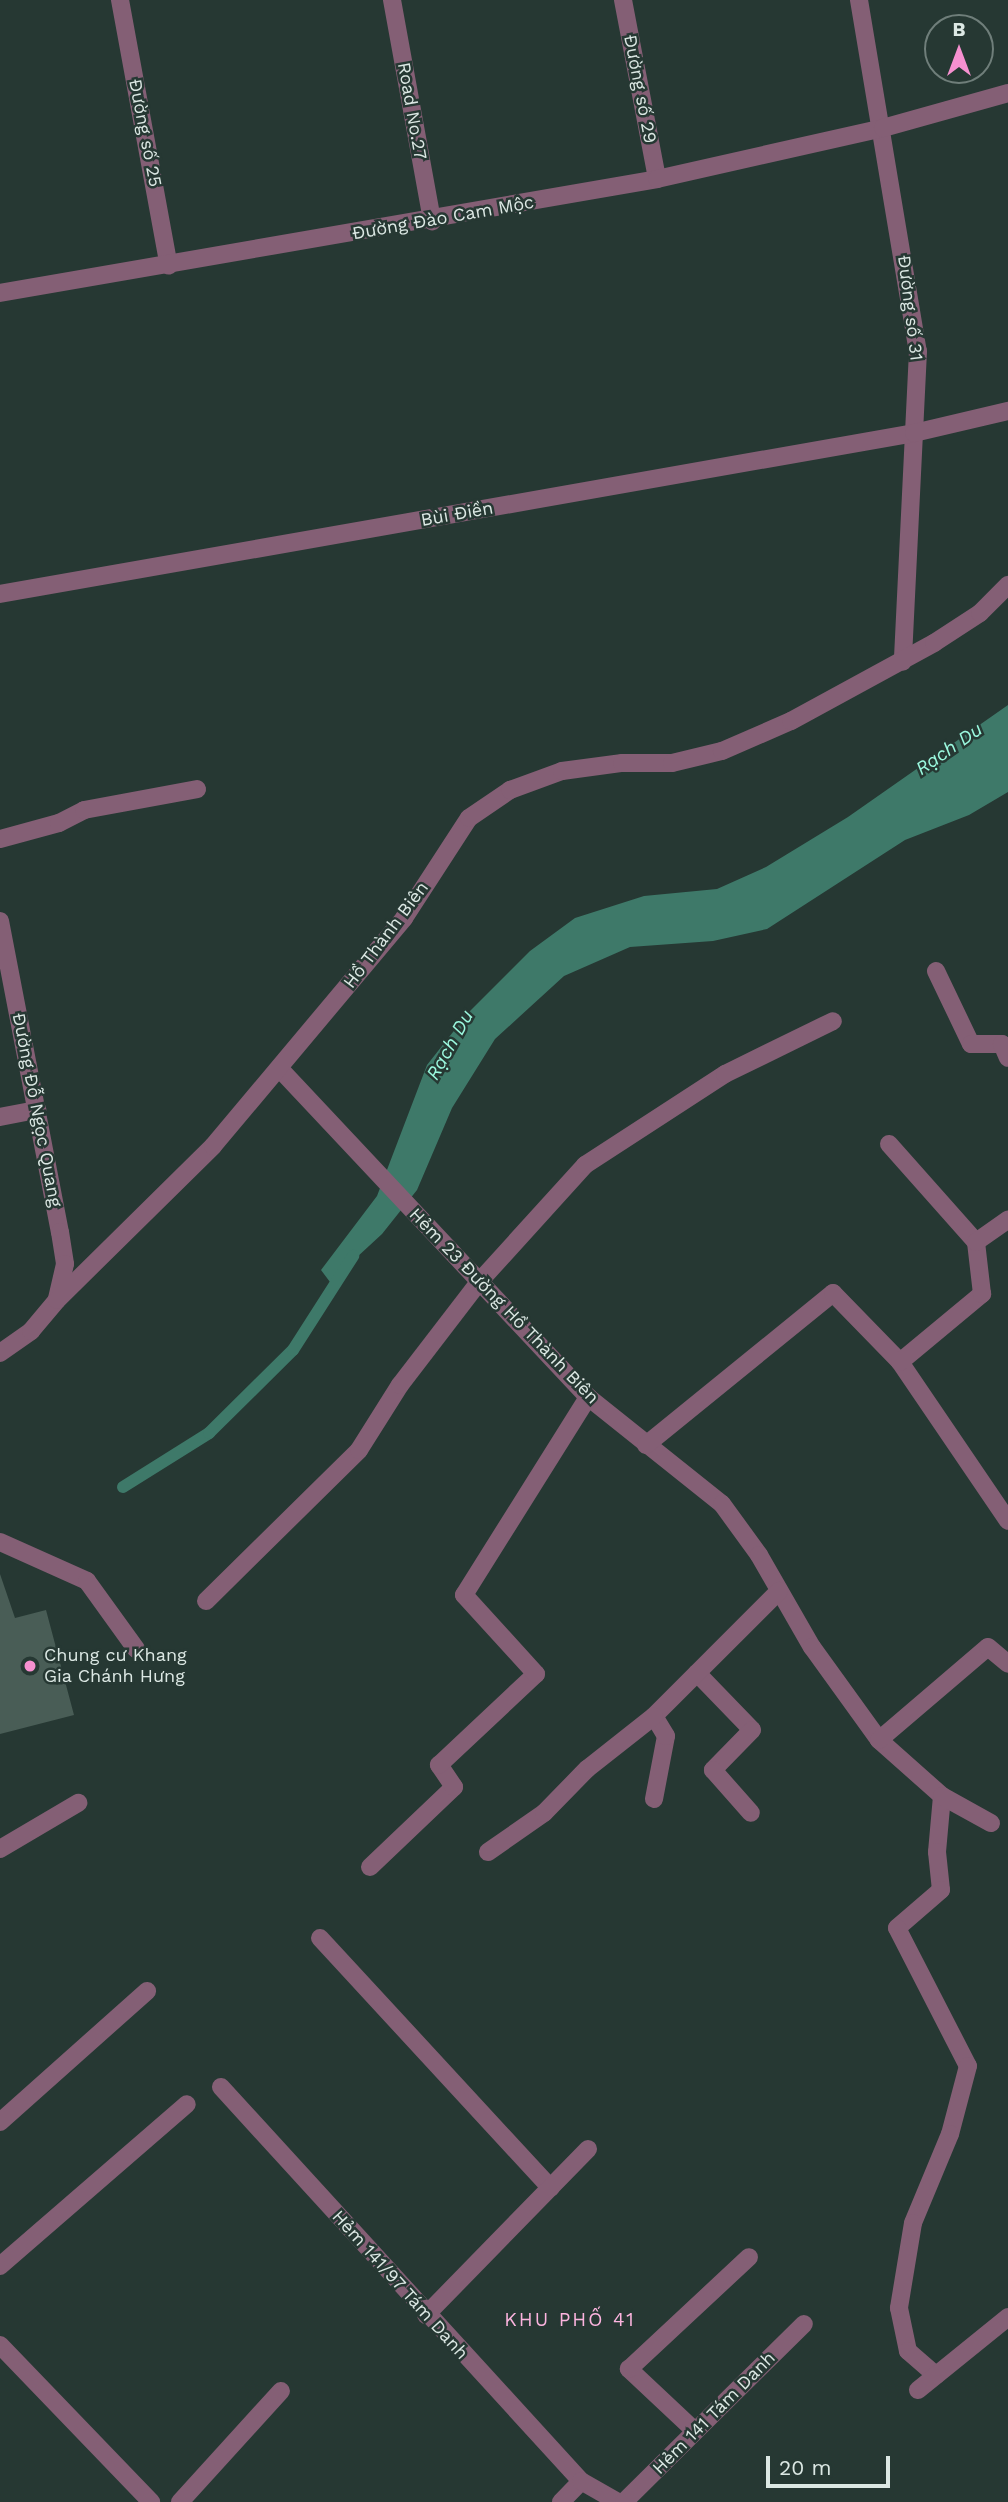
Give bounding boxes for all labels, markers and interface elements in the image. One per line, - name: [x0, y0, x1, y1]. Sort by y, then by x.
- north arrow: [924, 14, 994, 84]
- text: B: [953, 18, 966, 41]
- street label: Đường số 29: [619, 33, 661, 145]
- street label: Road No.27: [393, 61, 431, 161]
- street label: Đường số 25: [124, 77, 166, 189]
- street label: Đường Đào Cam Mộc: [350, 191, 536, 245]
- street label: Đường số 31: [893, 254, 927, 362]
- street label: Bùi Điền: [419, 497, 495, 531]
- water label: Rạch Du: [911, 718, 987, 780]
- street label: Hồ Thành Biên: [339, 877, 433, 993]
- water label: Rạch Du: [422, 1006, 478, 1084]
- street label: Đường Đỗ Ngọc Quang: [8, 1011, 66, 1209]
- street label: Hẻm 23 Đường Hồ Thành Biên: [404, 1203, 604, 1409]
- place label: Chung cư Khang Gia Chánh Hưng: [44, 1645, 187, 1688]
- marker: Chung cư Khang Gia Chánh Hưng: [22, 1658, 38, 1674]
- street label: Hẻm 141/97 Tám Danh: [327, 2206, 473, 2364]
- district label: KHU PHỐ 41: [506, 2309, 634, 2331]
- street label: Hẻm 141 Tám Danh: [648, 2347, 780, 2479]
- scale bar: [770, 2442, 894, 2486]
- text: 20 m: [779, 2455, 831, 2480]

